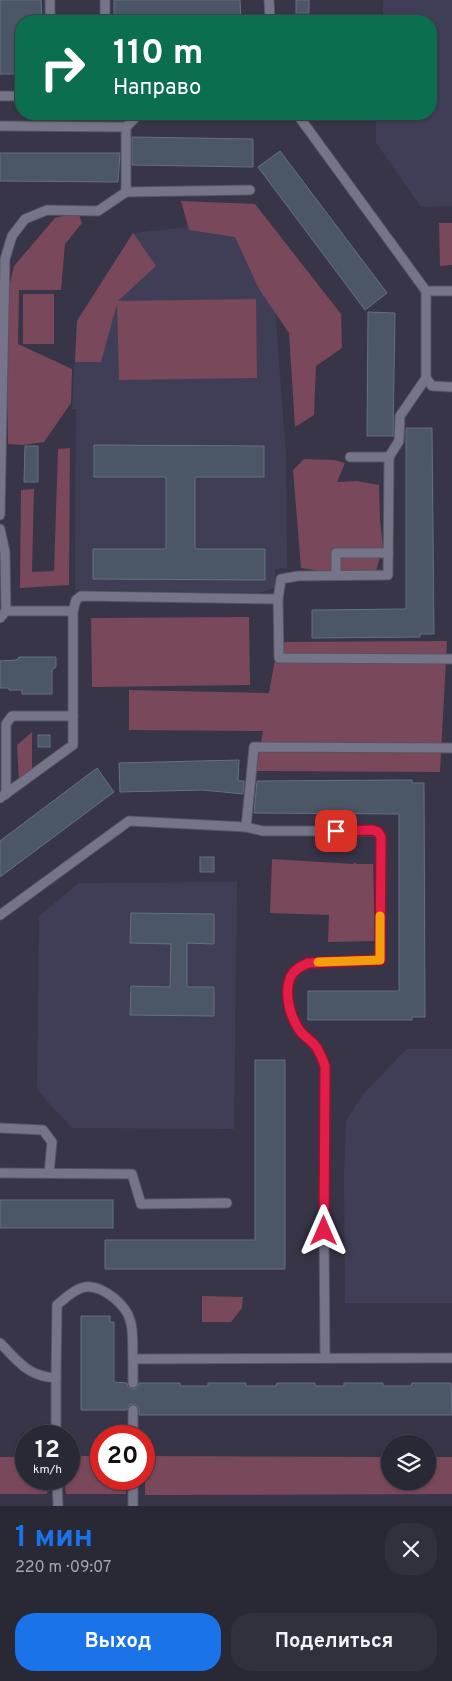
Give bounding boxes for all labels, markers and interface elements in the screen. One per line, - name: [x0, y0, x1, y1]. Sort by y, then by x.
- text: 110 m: [113, 32, 203, 76]
- icon: right: [30, 35, 95, 100]
- text: Направо: [113, 75, 201, 102]
- pin: [315, 810, 357, 852]
- icon: arrive: [322, 817, 350, 845]
- position arrow: [297, 1204, 349, 1256]
- speed limit sign: 20: [90, 1425, 155, 1490]
- text: 12: [35, 1435, 60, 1467]
- map controls: [381, 1435, 436, 1490]
- button: layers: [381, 1435, 436, 1490]
- text: km/h: [33, 1462, 62, 1478]
- text: 1 мин: [15, 1520, 93, 1557]
- button: close: [385, 1523, 437, 1575]
- text: 220 m · 09:07: [15, 1558, 111, 1578]
- button: Выход: [15, 1613, 221, 1671]
- button: Поделиться: [231, 1613, 437, 1671]

